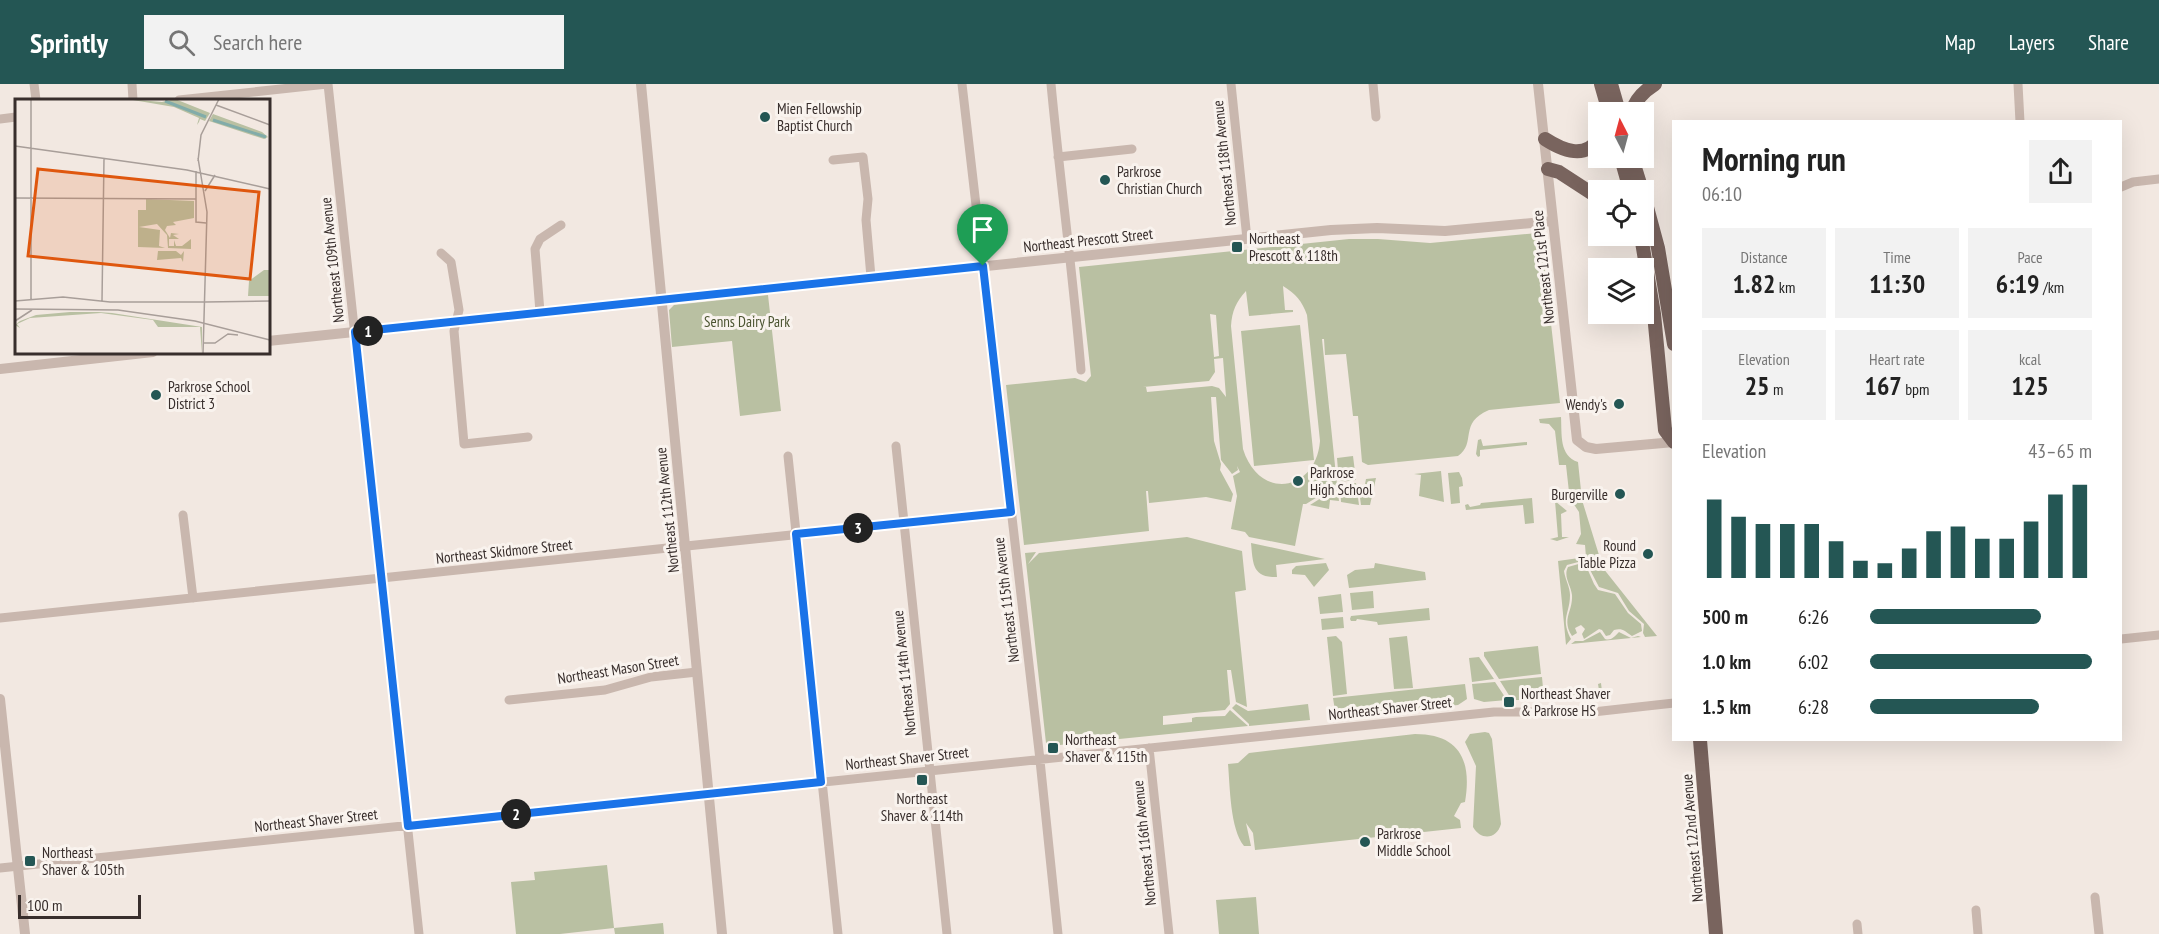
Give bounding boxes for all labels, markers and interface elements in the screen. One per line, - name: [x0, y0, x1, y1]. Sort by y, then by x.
- search box: [144, 15, 564, 69]
- text: Sprintly: [30, 24, 108, 61]
- icon: search: [165, 26, 198, 59]
- text: Search here: [213, 28, 302, 56]
- text: Map: [1945, 29, 1976, 56]
- text: Layers: [2009, 29, 2055, 56]
- text: Share: [2088, 29, 2129, 56]
- inset map: [15, 99, 270, 354]
- place label: Mien Fellowship Baptist Church: [777, 99, 862, 135]
- street label: Northeast 118th Avenue: [1208, 99, 1240, 227]
- north arrow: [1588, 102, 1654, 168]
- map controls: [1588, 102, 1654, 324]
- marker: Mien Fellowship Baptist Church: [758, 110, 772, 124]
- text: Morning run: [1702, 137, 1846, 180]
- button: share: [2029, 140, 2092, 203]
- place label: Parkrose Christian Church: [1117, 162, 1202, 198]
- marker: Parkrose Christian Church: [1098, 173, 1112, 187]
- button: locate: [1588, 180, 1654, 246]
- text: 06:10: [1702, 181, 1742, 207]
- street label: Northeast 109th Avenue: [316, 196, 348, 324]
- pin: [957, 204, 1008, 266]
- street label: Northeast 121st Place: [1528, 209, 1558, 325]
- icon: arrive: [966, 213, 999, 246]
- street label: Northeast Prescott Street: [1022, 224, 1154, 256]
- place label: Northeast Prescott & 118th: [1249, 229, 1338, 265]
- marker: Northeast Prescott & 118th: [1230, 240, 1244, 254]
- text: Distance: [1740, 247, 1788, 267]
- text: Time: [1883, 247, 1911, 267]
- text: Pace: [2017, 247, 2043, 267]
- button: layers: [1588, 258, 1654, 324]
- text: 1.82: [1733, 267, 1775, 300]
- text: 11:30: [1869, 267, 1925, 300]
- text: 6:19: [1996, 267, 2040, 300]
- text: km: [1775, 277, 1795, 297]
- text: /km: [2040, 277, 2064, 297]
- park label: Senns Dairy Park: [704, 312, 790, 331]
- pin: 1: [353, 316, 383, 346]
- text: 1: [364, 321, 372, 341]
- text: Elevation: [1738, 349, 1790, 369]
- text: Heart rate: [1869, 349, 1925, 369]
- text: kcal: [2019, 349, 2041, 369]
- text: 25: [1745, 369, 1770, 402]
- text: 167: [1864, 369, 1902, 402]
- text: 125: [2011, 369, 2049, 402]
- place label: Parkrose School District 3: [168, 377, 251, 413]
- text: m: [1770, 379, 1783, 399]
- text: bpm: [1902, 379, 1930, 399]
- marker: Parkrose School District 3: [149, 388, 163, 402]
- place label: Wendy's: [1566, 395, 1607, 414]
- marker: Wendy's: [1612, 397, 1626, 411]
- text: Elevation: [1702, 438, 1766, 464]
- text: 43–65 m: [2028, 438, 2092, 464]
- street label: Northeast 112th Avenue: [651, 446, 683, 574]
- place label: Parkrose High School: [1310, 463, 1373, 499]
- marker: Parkrose High School: [1291, 474, 1305, 488]
- place label: Burgerville: [1551, 485, 1608, 504]
- marker: Burgerville: [1613, 487, 1627, 501]
- pin: 3: [843, 513, 873, 543]
- text: 3: [854, 518, 862, 538]
- street label: Northeast Skidmore Street: [435, 534, 573, 568]
- street label: Northeast 115th Avenue: [989, 536, 1023, 664]
- place label: Round Table Pizza: [1578, 536, 1636, 572]
- marker: Round Table Pizza: [1641, 547, 1655, 561]
- text: 500 m: [1702, 604, 1748, 630]
- text: 6:26: [1798, 604, 1829, 630]
- street label: Northeast 114th Avenue: [888, 609, 920, 737]
- text: 1.0 km: [1702, 649, 1751, 675]
- text: 6:02: [1798, 649, 1829, 675]
- street label: Northeast Mason Street: [556, 650, 680, 688]
- place label: Northeast Shaver & Parkrose HS: [1521, 684, 1611, 720]
- street label: Northeast Shaver Street: [1327, 692, 1453, 724]
- text: 1.5 km: [1702, 694, 1751, 720]
- text: 6:28: [1798, 694, 1829, 720]
- marker: Northeast Shaver & Parkrose HS: [1502, 695, 1516, 709]
- place label: Northeast Shaver & 115th: [1065, 730, 1147, 766]
- marker: Northeast Shaver & 115th: [1046, 741, 1060, 755]
- street label: Northeast Shaver Street: [844, 742, 970, 774]
- marker: Northeast Shaver & 114th: [915, 773, 929, 787]
- street label: Northeast 122nd Avenue: [1677, 773, 1707, 903]
- street label: Northeast 116th Avenue: [1128, 779, 1160, 907]
- place label: Northeast Shaver & 114th: [881, 789, 963, 825]
- pin: 2: [501, 799, 531, 829]
- street label: Northeast Shaver Street: [253, 804, 379, 836]
- text: 2: [512, 804, 520, 824]
- place label: Parkrose Middle School: [1377, 824, 1451, 860]
- marker: Parkrose Middle School: [1358, 835, 1372, 849]
- place label: Northeast Shaver & 105th: [42, 843, 124, 879]
- marker: Northeast Shaver & 105th: [23, 854, 37, 868]
- scale bar: [18, 892, 141, 920]
- text: 100 m: [27, 895, 62, 915]

